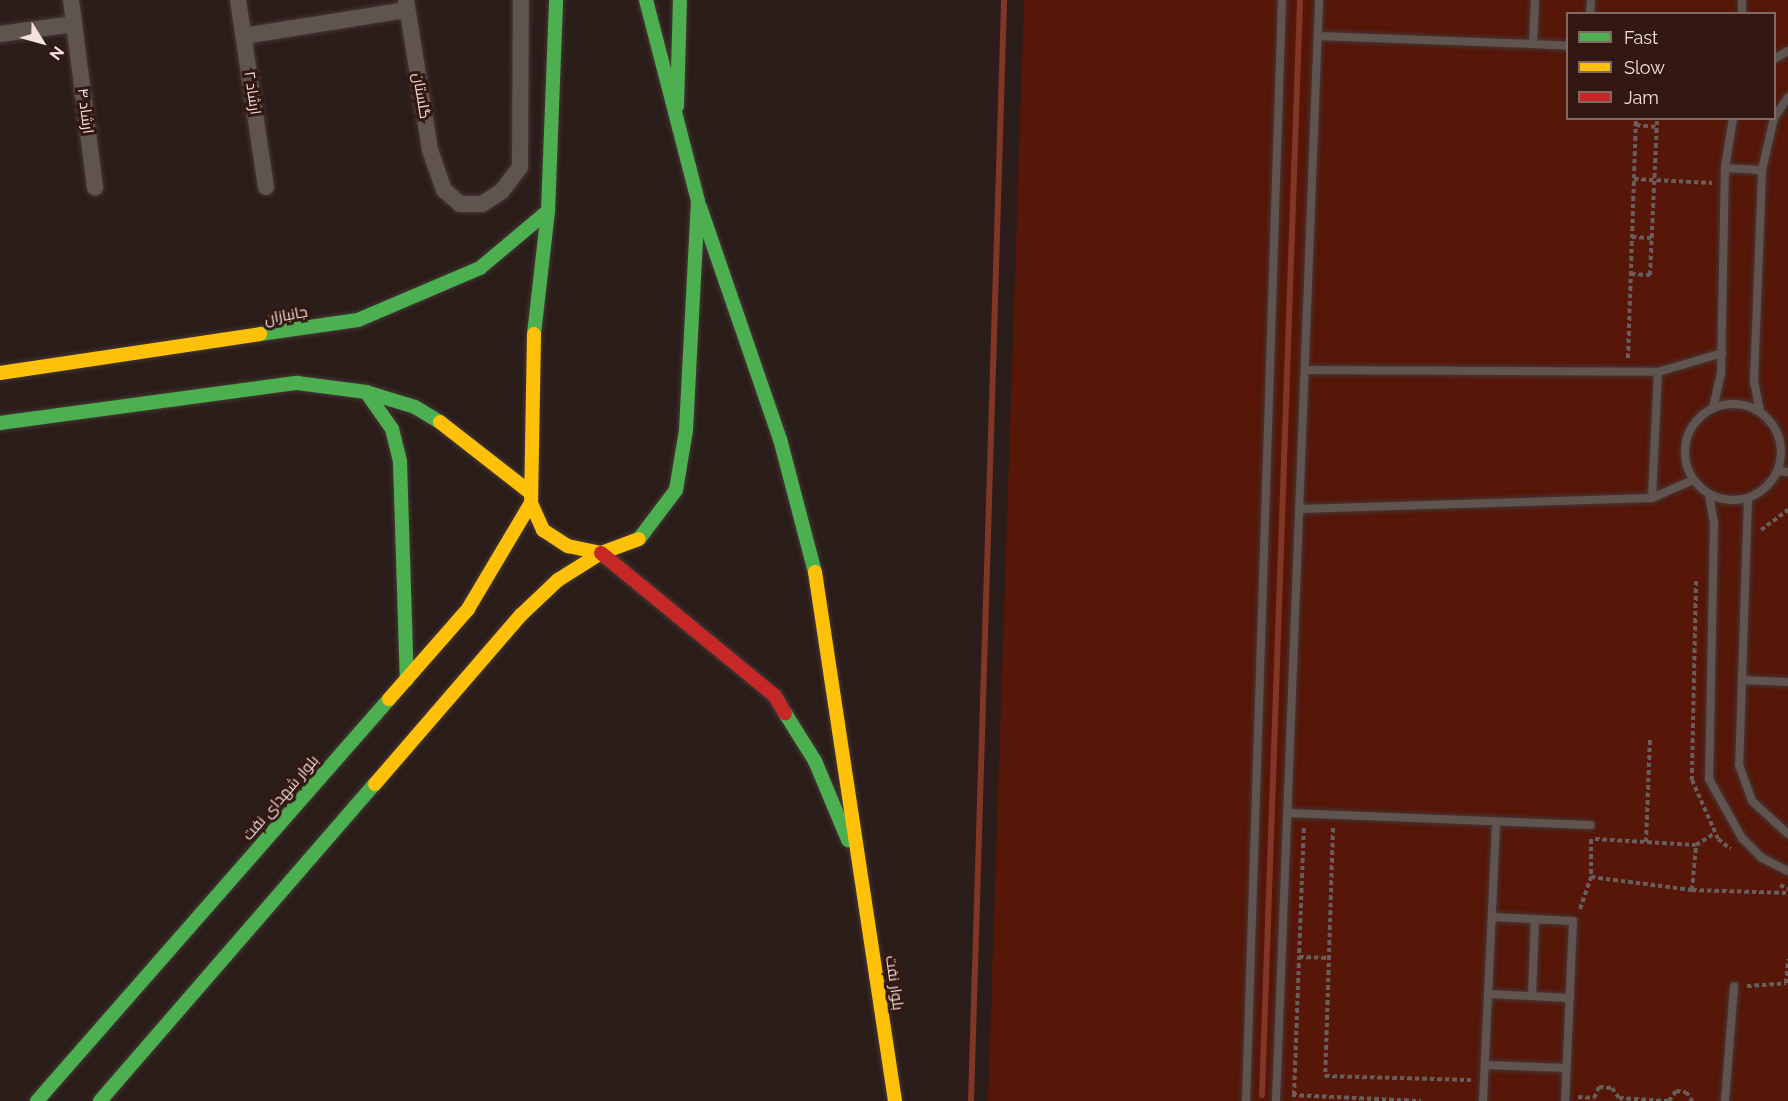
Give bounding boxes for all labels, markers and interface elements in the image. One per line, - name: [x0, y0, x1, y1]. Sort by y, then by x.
- north arrow: [12, 12, 72, 72]
- legend: [1566, 12, 1776, 120]
- text: Fast: [1624, 27, 1658, 48]
- text: N: [46, 43, 68, 64]
- text: Slow: [1624, 57, 1665, 78]
- street label: ارشاد ۲: [240, 70, 264, 116]
- street label: گلستان: [408, 72, 434, 120]
- street label: ارشاد ۴: [73, 87, 97, 135]
- text: Jam: [1624, 87, 1659, 108]
- street label: جانبازان: [263, 303, 309, 329]
- street label: بلوار شهدای نفت: [239, 752, 323, 844]
- street label: بلوار نفت: [881, 955, 907, 1011]

